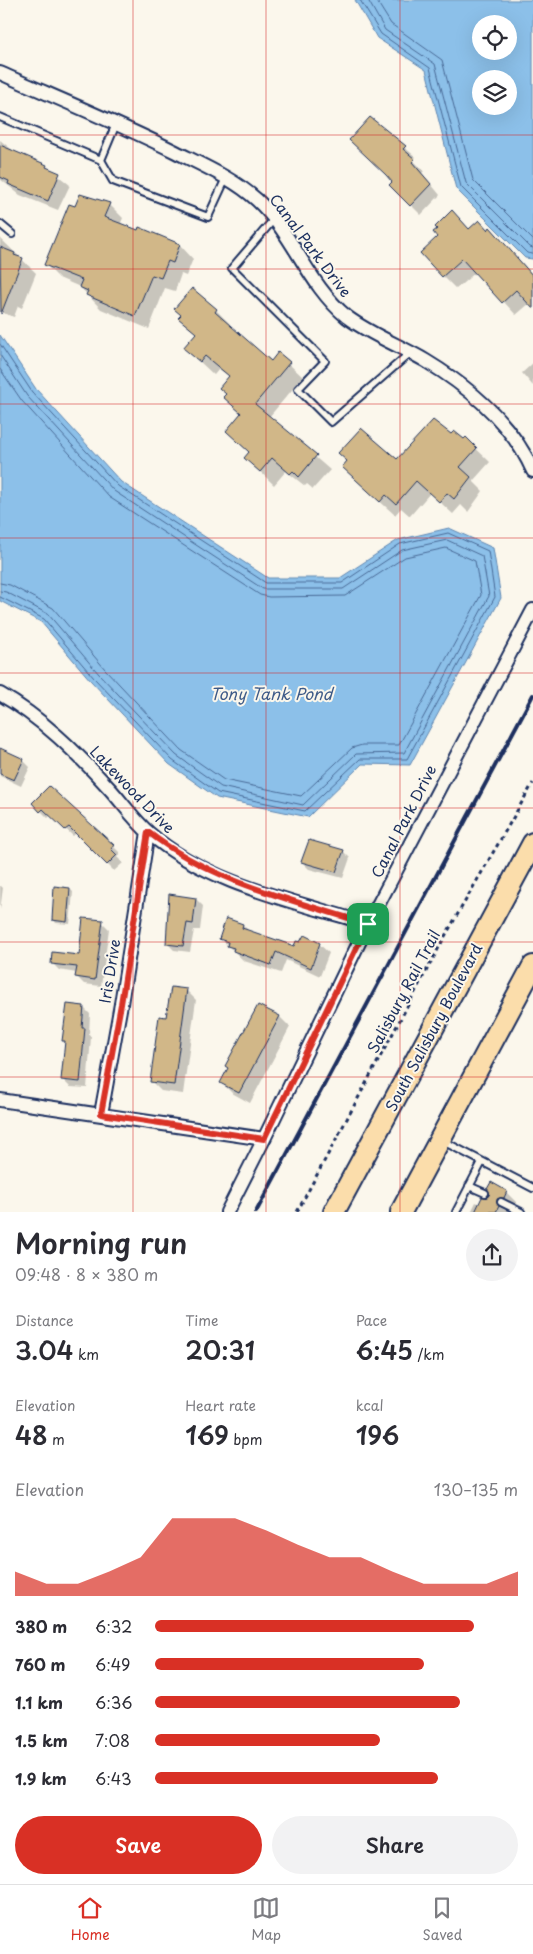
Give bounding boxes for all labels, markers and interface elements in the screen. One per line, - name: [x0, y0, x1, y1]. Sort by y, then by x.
- map controls: [472, 15, 517, 115]
- button: locate: [472, 15, 517, 60]
- button: layers: [472, 70, 517, 115]
- street label: Canal Park Drive: [264, 188, 358, 302]
- water label: Tony Tank Pond: [210, 681, 335, 705]
- street label: Lakewood Drive: [85, 740, 181, 838]
- street label: Canal Park Drive: [365, 760, 441, 882]
- pin: [347, 903, 389, 945]
- icon: arrive: [354, 910, 382, 938]
- street label: Salisbury Rail Trail: [361, 925, 445, 1057]
- street label: Iris Drive: [93, 937, 125, 1005]
- street label: South Salisbury Boulevard: [379, 939, 487, 1115]
- text: Morning run: [15, 1221, 187, 1264]
- button: share: [466, 1229, 518, 1281]
- text: 09:48 · 8 × 380 m: [15, 1262, 158, 1286]
- text: Distance: [15, 1310, 74, 1331]
- text: Time: [185, 1310, 218, 1331]
- text: Pace: [356, 1310, 387, 1331]
- text: 3.04: [15, 1331, 73, 1369]
- text: 20:31: [185, 1331, 255, 1369]
- text: 6:45: [356, 1331, 413, 1369]
- text: km: [73, 1344, 99, 1365]
- text: /km: [413, 1344, 444, 1365]
- text: Elevation: [15, 1395, 75, 1416]
- text: Heart rate: [185, 1395, 256, 1416]
- text: kcal: [356, 1395, 384, 1416]
- text: 48: [15, 1416, 48, 1454]
- text: 169: [185, 1416, 229, 1454]
- text: 196: [356, 1416, 399, 1454]
- text: m: [48, 1429, 65, 1450]
- text: bpm: [229, 1429, 262, 1450]
- text: Elevation: [15, 1477, 84, 1501]
- text: 130–135 m: [434, 1477, 518, 1501]
- text: 380 m: [15, 1614, 67, 1638]
- text: 6:32: [95, 1614, 132, 1638]
- text: 760 m: [15, 1652, 66, 1676]
- text: 6:49: [95, 1652, 130, 1676]
- text: 1.1 km: [15, 1690, 63, 1714]
- text: 6:36: [95, 1690, 133, 1714]
- text: 1.5 km: [15, 1728, 68, 1752]
- text: 7:08: [95, 1728, 130, 1752]
- text: 1.9 km: [15, 1766, 67, 1790]
- text: 6:43: [95, 1766, 132, 1790]
- button: Save: [15, 1816, 262, 1874]
- button: Share: [272, 1816, 518, 1874]
- tab: Home: [71, 1894, 110, 1945]
- tab: Map: [251, 1894, 281, 1945]
- tab: Saved: [423, 1894, 462, 1945]

